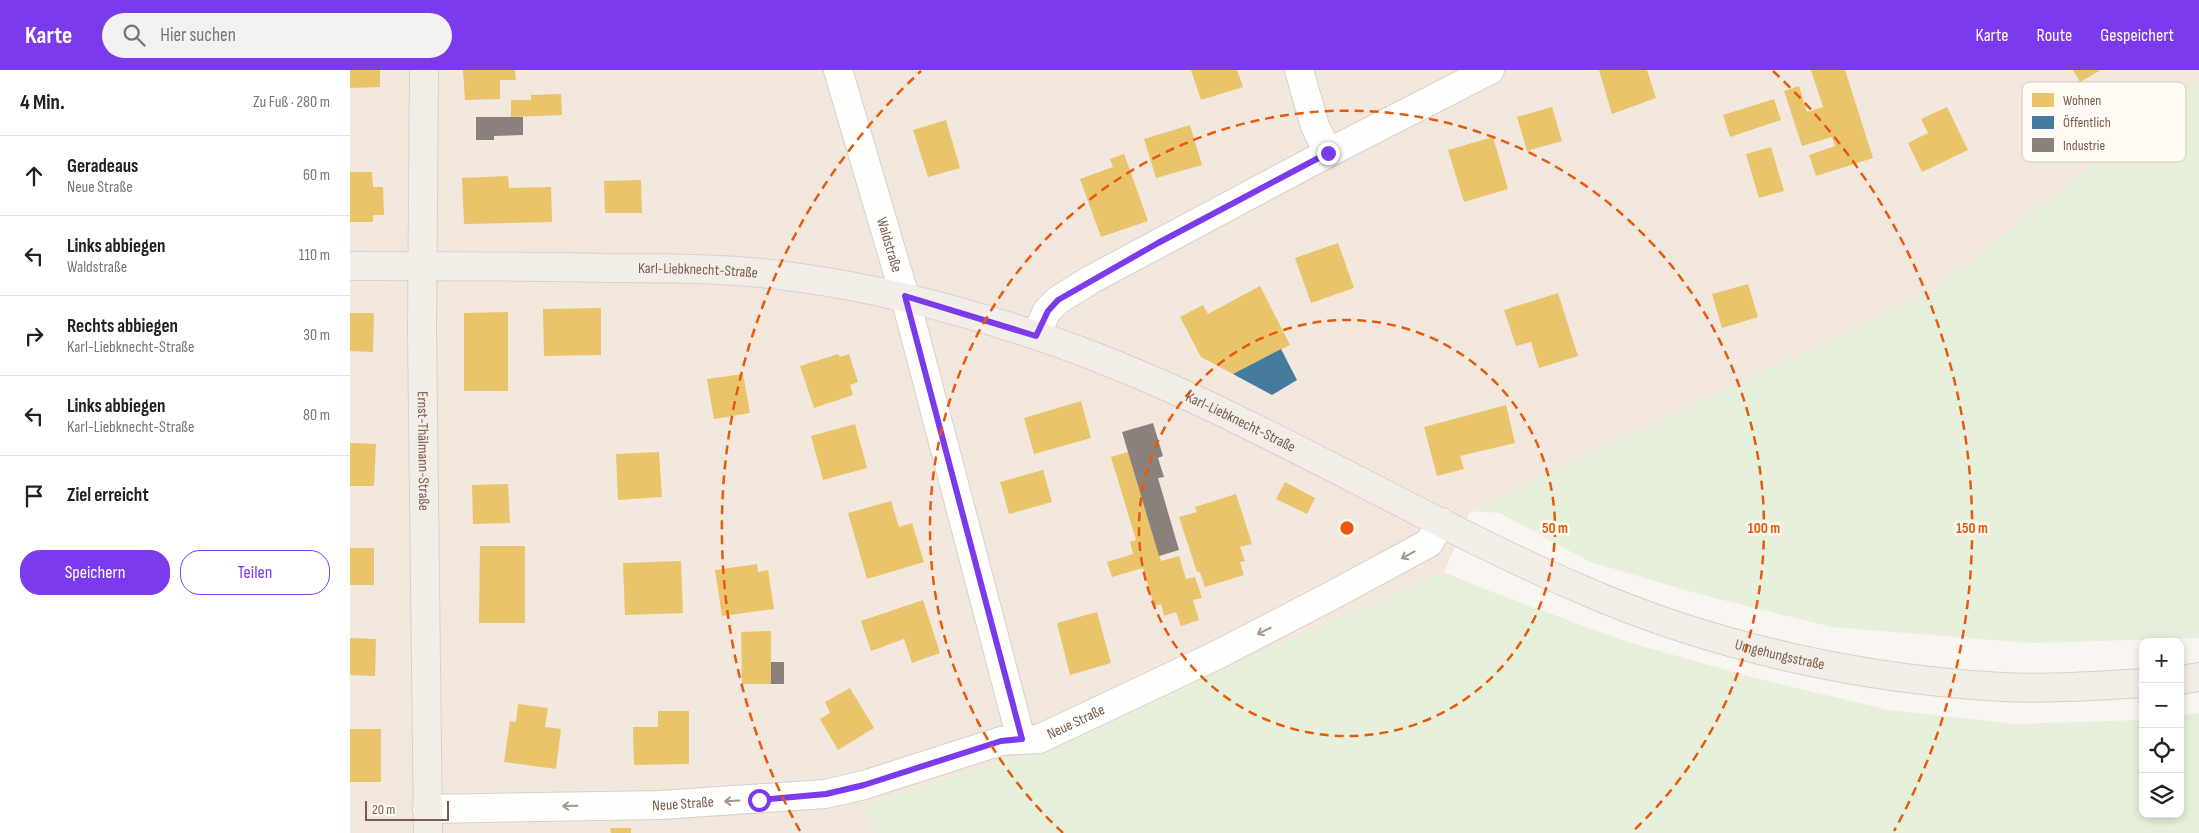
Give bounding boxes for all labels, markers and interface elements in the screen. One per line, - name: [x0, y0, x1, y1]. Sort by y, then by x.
- search box: [102, 13, 452, 58]
- text: Karte: [25, 21, 72, 50]
- icon: search: [120, 21, 148, 49]
- text: Hier suchen: [160, 24, 236, 47]
- text: Karte: [1976, 25, 2009, 46]
- text: Route: [2037, 25, 2072, 46]
- text: Gespeichert: [2100, 25, 2174, 46]
- legend: [2022, 82, 2186, 162]
- text: 4 Min.: [20, 90, 65, 115]
- text: Wohnen: [2063, 92, 2101, 109]
- text: Zu Fuß · 280 m: [253, 93, 330, 112]
- text: Öffentlich: [2063, 114, 2111, 131]
- text: Industrie: [2063, 137, 2105, 154]
- route end: [1317, 142, 1340, 165]
- text: Geradeaus: [67, 155, 138, 178]
- icon: ahead: [20, 162, 48, 190]
- text: 60 m: [303, 166, 330, 185]
- text: Neue Straße: [67, 178, 133, 197]
- street label: Waldstraße: [872, 215, 907, 274]
- text: Links abbiegen: [67, 235, 165, 258]
- icon: left: [20, 242, 48, 270]
- text: 110 m: [299, 246, 330, 265]
- text: Waldstraße: [67, 258, 127, 277]
- street label: Karl-Liebknecht-Straße: [638, 259, 759, 282]
- text: Rechts abbiegen: [67, 315, 178, 338]
- icon: right: [20, 322, 48, 350]
- text: 30 m: [303, 326, 330, 345]
- text: Karl-Liebknecht-Straße: [67, 338, 195, 357]
- street label: Karl-Liebknecht-Straße: [1183, 387, 1299, 456]
- street label: Ernst-Thälmann-Straße: [413, 391, 434, 511]
- text: Links abbiegen: [67, 395, 165, 418]
- icon: left: [20, 402, 48, 430]
- text: 80 m: [303, 406, 330, 425]
- text: Karl-Liebknecht-Straße: [67, 418, 195, 437]
- icon: arrive: [20, 482, 48, 510]
- text: Ziel erreicht: [67, 484, 149, 507]
- centre of rings: [1338, 519, 1356, 537]
- text: 50 m: [1542, 519, 1568, 538]
- text: 100 m: [1748, 519, 1780, 538]
- text: 150 m: [1956, 519, 1988, 538]
- button: Speichern: [20, 550, 170, 595]
- button: Teilen: [180, 550, 330, 595]
- one-way arrow: [1401, 550, 1415, 560]
- one-way arrow: [1257, 627, 1272, 636]
- street label: Umgehungsstraße: [1733, 634, 1826, 674]
- map controls: [2139, 638, 2184, 818]
- button: +: [2139, 638, 2184, 683]
- button: −: [2139, 683, 2184, 728]
- street label: Neue Straße: [1044, 700, 1108, 743]
- button: locate: [2139, 728, 2184, 773]
- button: layers: [2139, 773, 2184, 818]
- route start: [748, 789, 771, 812]
- street label: Neue Straße: [652, 792, 714, 815]
- one-way arrow: [724, 797, 740, 806]
- scale bar: [365, 798, 449, 821]
- text: 20 m: [372, 801, 395, 818]
- one-way arrow: [562, 802, 578, 811]

